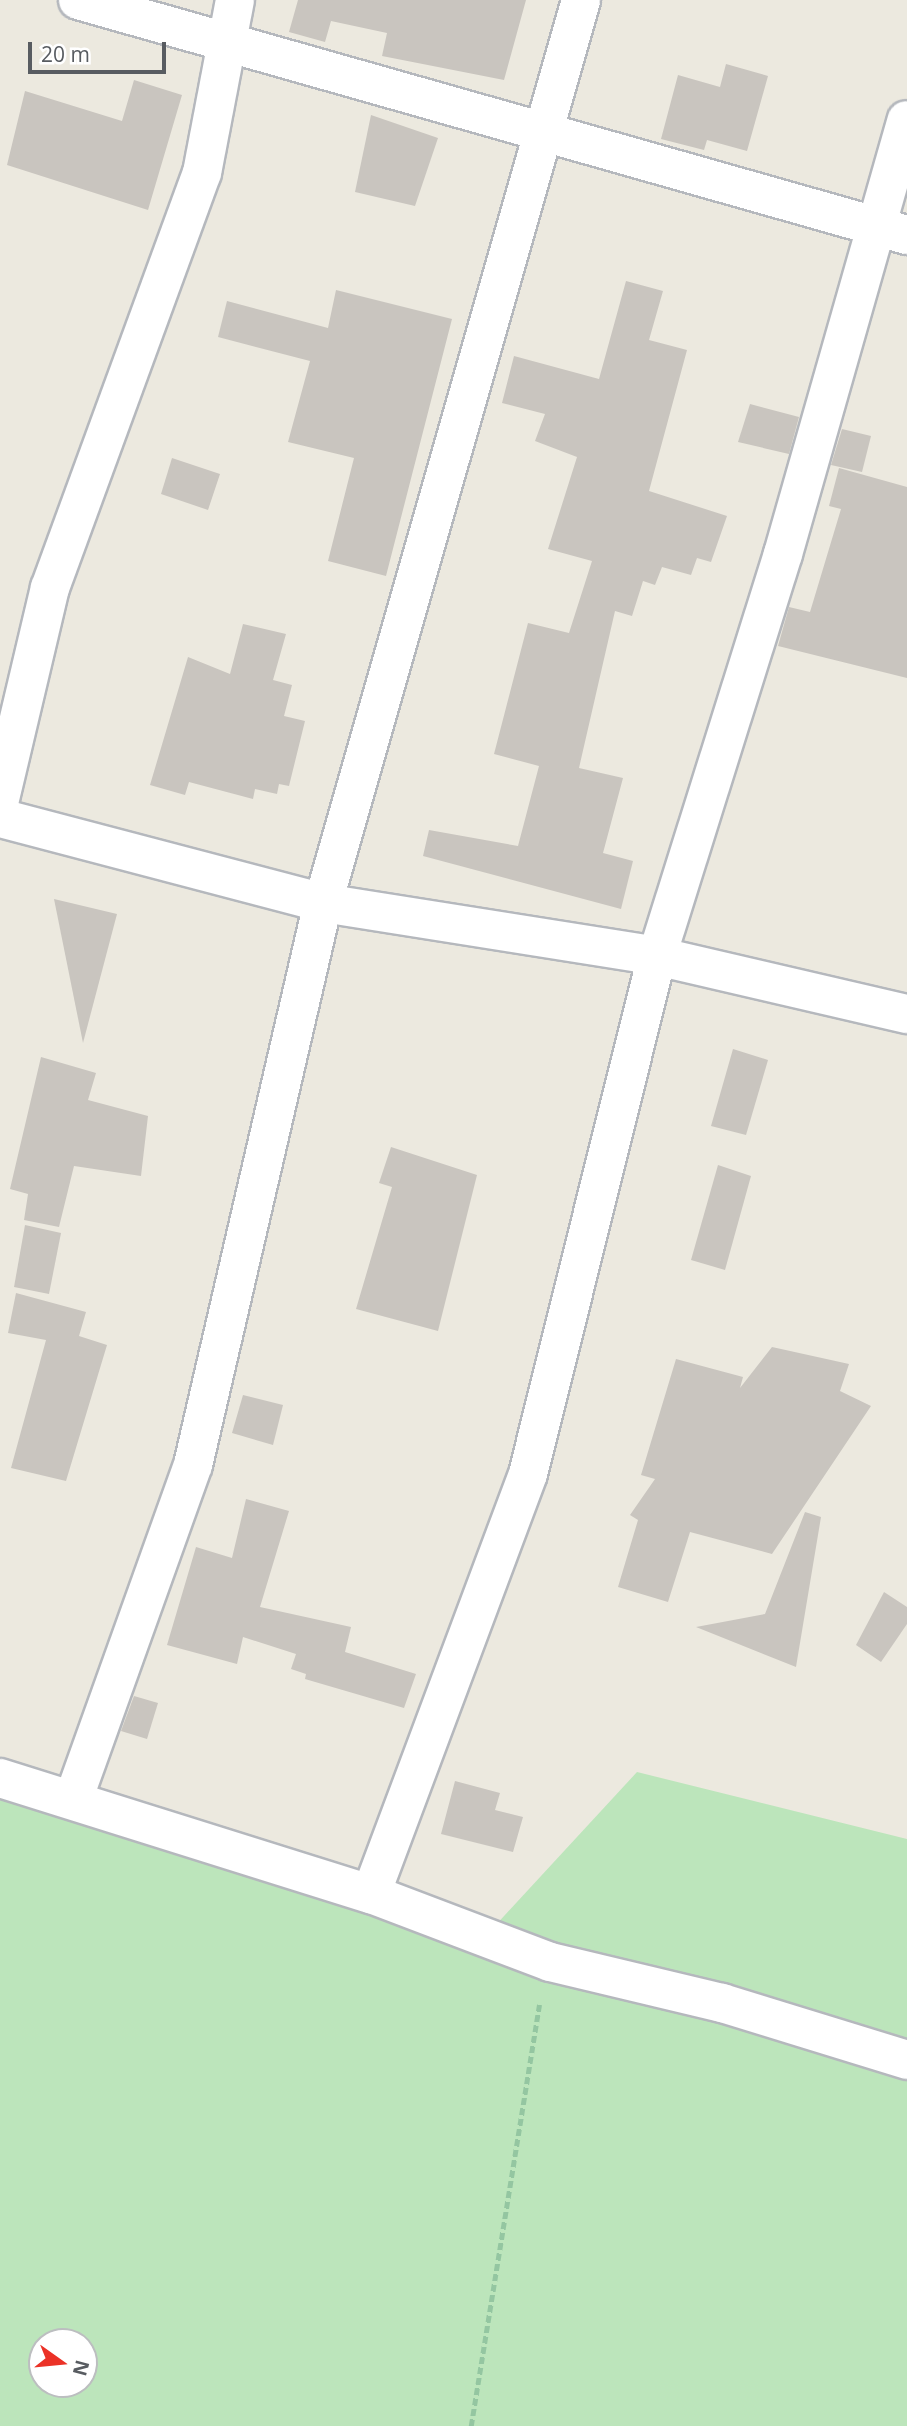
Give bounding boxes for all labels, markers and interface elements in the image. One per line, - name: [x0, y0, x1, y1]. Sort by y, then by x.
- scale bar: [32, 28, 170, 72]
- text: 20 m: [41, 40, 90, 68]
- north arrow: [28, 2328, 98, 2398]
- text: N: [67, 2357, 96, 2379]

